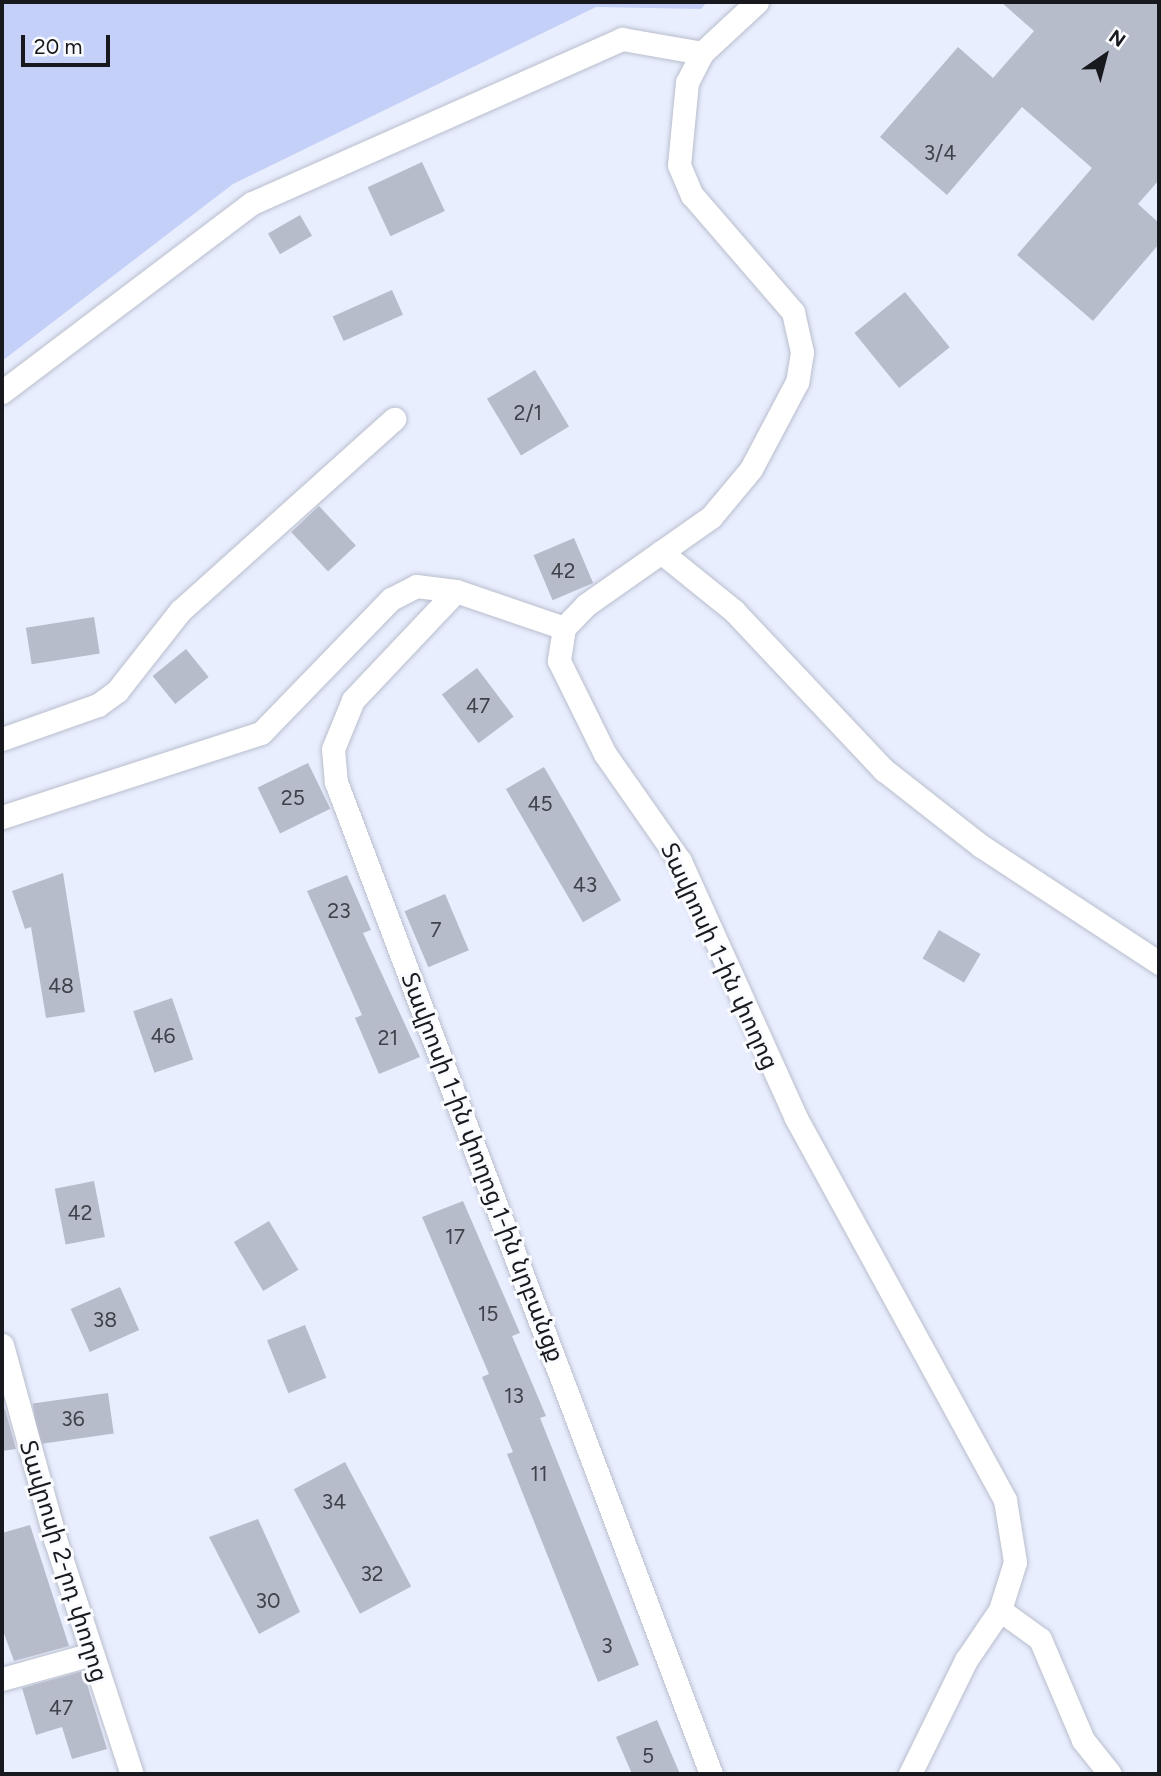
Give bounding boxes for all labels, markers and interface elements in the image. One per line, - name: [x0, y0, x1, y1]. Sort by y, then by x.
- scale bar: [24, 21, 114, 65]
- north arrow: [1070, 21, 1140, 91]
- text: N: [1105, 25, 1130, 52]
- text: 20 m: [34, 34, 82, 59]
- house number: 3/4: [924, 140, 956, 166]
- house number: 2/1: [514, 400, 542, 426]
- house number: 42: [551, 558, 575, 584]
- house number: 47: [466, 693, 490, 719]
- house number: 25: [281, 785, 305, 811]
- house number: 45: [527, 791, 553, 817]
- street label: Տավրոսի 1-ին փողոց: [655, 838, 785, 1074]
- house number: 43: [573, 872, 597, 898]
- house number: 23: [327, 898, 351, 924]
- house number: 7: [430, 917, 442, 943]
- street label: Տավրոսի 1-ին փողոց,1-ին նրբանցք: [395, 968, 571, 1366]
- house number: 48: [48, 973, 74, 999]
- house number: 46: [151, 1023, 175, 1049]
- house number: 21: [378, 1025, 398, 1051]
- house number: 42: [68, 1200, 92, 1226]
- house number: 17: [445, 1224, 465, 1250]
- house number: 15: [478, 1301, 498, 1327]
- house number: 38: [93, 1307, 117, 1333]
- house number: 13: [504, 1383, 524, 1409]
- house number: 36: [61, 1406, 85, 1432]
- street label: Տավրոսի 2-րդ փողոց: [14, 1437, 114, 1685]
- house number: 11: [530, 1461, 548, 1487]
- house number: 34: [322, 1489, 346, 1515]
- house number: 32: [360, 1561, 384, 1587]
- house number: 30: [256, 1588, 280, 1614]
- house number: 3: [601, 1633, 613, 1659]
- house number: 47: [49, 1695, 73, 1721]
- house number: 5: [642, 1743, 654, 1769]

